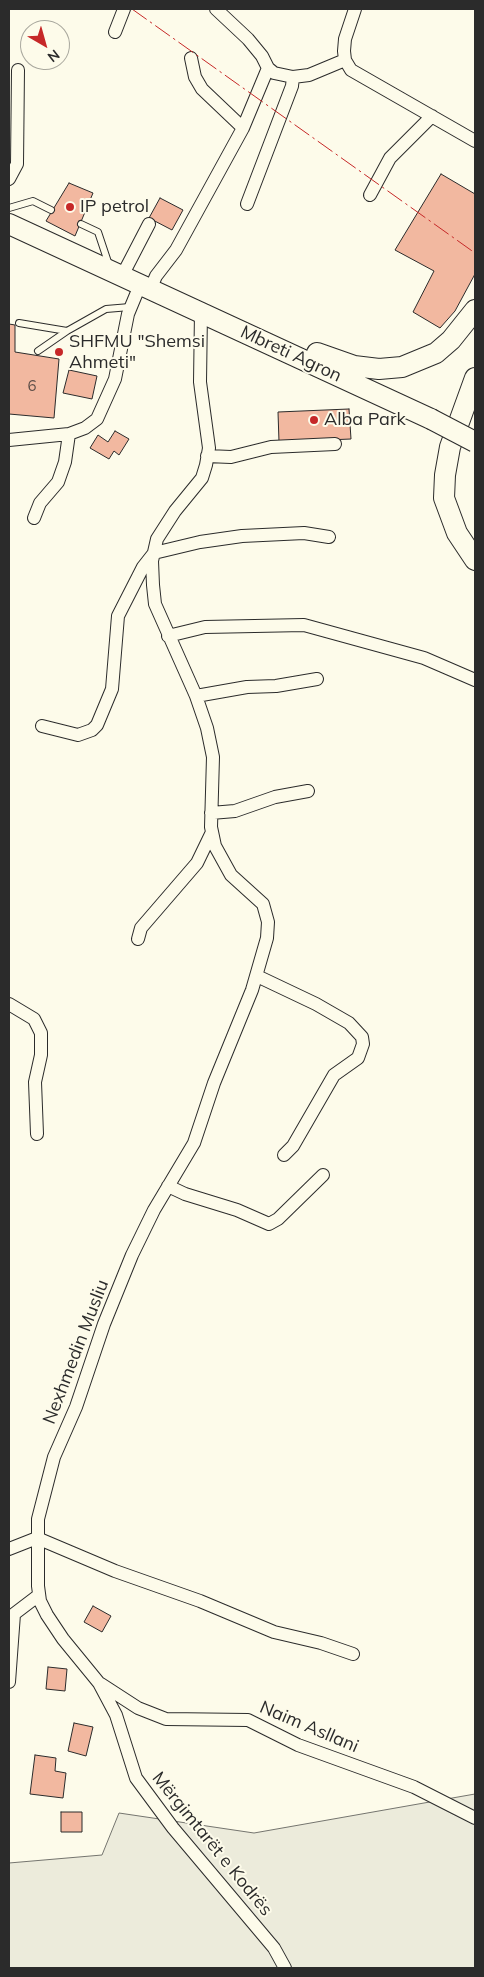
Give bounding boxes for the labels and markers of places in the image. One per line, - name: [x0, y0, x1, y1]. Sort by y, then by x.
- place label: IP petrol: [80, 196, 149, 218]
- marker: IP petrol: [64, 201, 76, 213]
- place label: SHFMU "Shemsi Ahmeti": [69, 331, 205, 374]
- marker: SHFMU "Shemsi Ahmeti": [53, 346, 65, 358]
- place label: Alba Park: [324, 409, 406, 431]
- marker: Alba Park: [308, 414, 320, 426]

